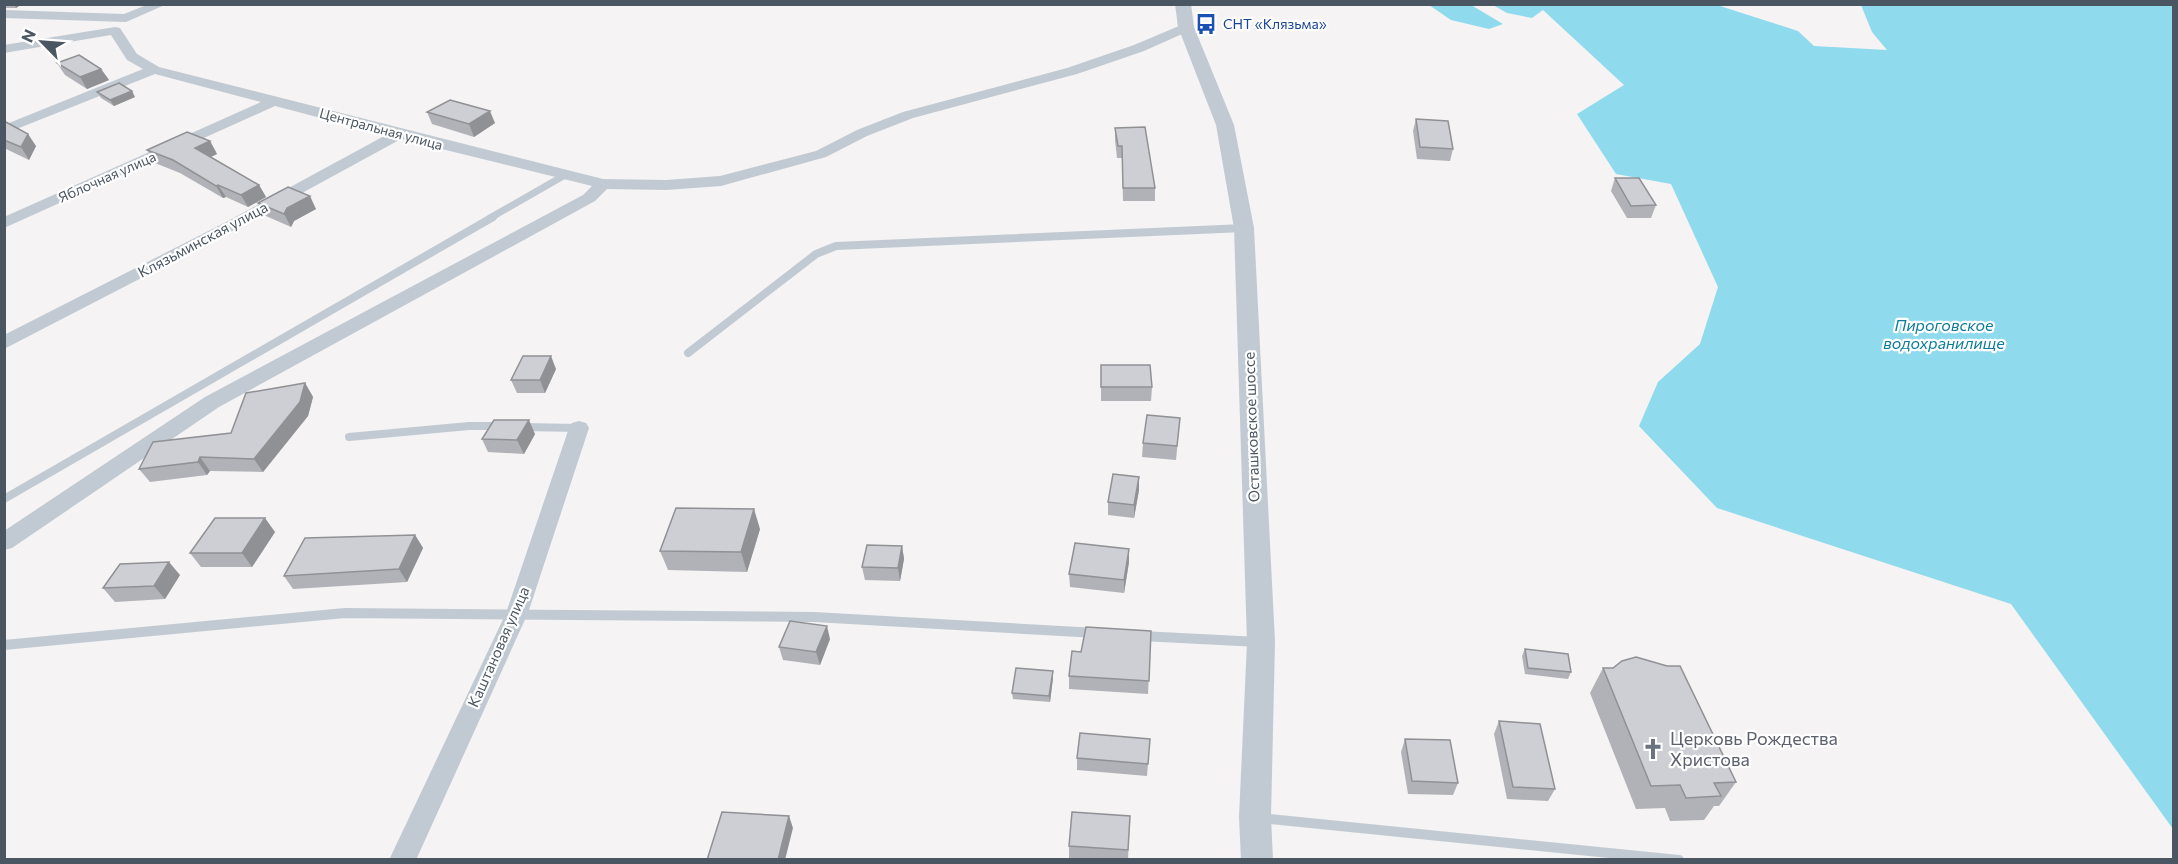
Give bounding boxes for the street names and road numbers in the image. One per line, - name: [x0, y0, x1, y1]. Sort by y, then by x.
- street label: Центральная улица: [318, 104, 445, 153]
- street label: Яблочная улица: [55, 147, 158, 206]
- street label: Клязьминская улица: [135, 197, 271, 281]
- street label: Осташковское шоссе: [1239, 351, 1263, 503]
- street label: Каштановая улица: [463, 583, 533, 710]

